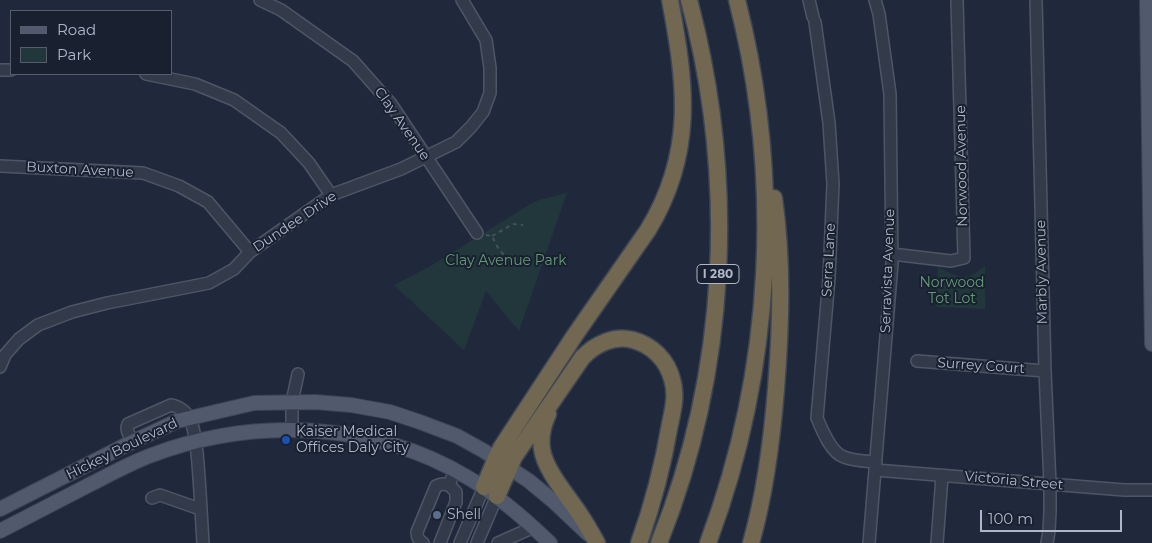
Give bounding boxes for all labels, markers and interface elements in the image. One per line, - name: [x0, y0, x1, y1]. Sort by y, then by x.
- legend: [10, 10, 172, 75]
- text: Road: [57, 20, 96, 39]
- text: Park: [57, 45, 91, 64]
- street label: Clay Avenue: [371, 84, 433, 164]
- street label: Norwood Avenue: [953, 105, 971, 227]
- street label: Buxton Avenue: [26, 159, 134, 181]
- street label: Dundee Drive: [250, 188, 340, 256]
- street label: Serravista Avenue: [877, 209, 899, 333]
- street label: Marbly Avenue: [1033, 220, 1051, 324]
- street label: Serra Lane: [819, 223, 839, 297]
- park label: Clay Avenue Park: [445, 253, 567, 269]
- road number: I 280: [697, 264, 739, 284]
- park label: Norwood Tot Lot: [919, 275, 985, 308]
- street label: Surrey Court: [937, 355, 1025, 377]
- street label: Hickey Boulevard: [64, 415, 180, 483]
- place label: Kaiser Medical Offices Daly City: [296, 424, 409, 457]
- marker: Kaiser Medical Offices Daly City: [280, 434, 292, 446]
- street label: Victoria Street: [964, 468, 1064, 494]
- scale bar: [982, 500, 1124, 532]
- place label: Shell: [447, 507, 481, 523]
- marker: Shell: [431, 509, 443, 521]
- text: 100 m: [988, 509, 1033, 528]

